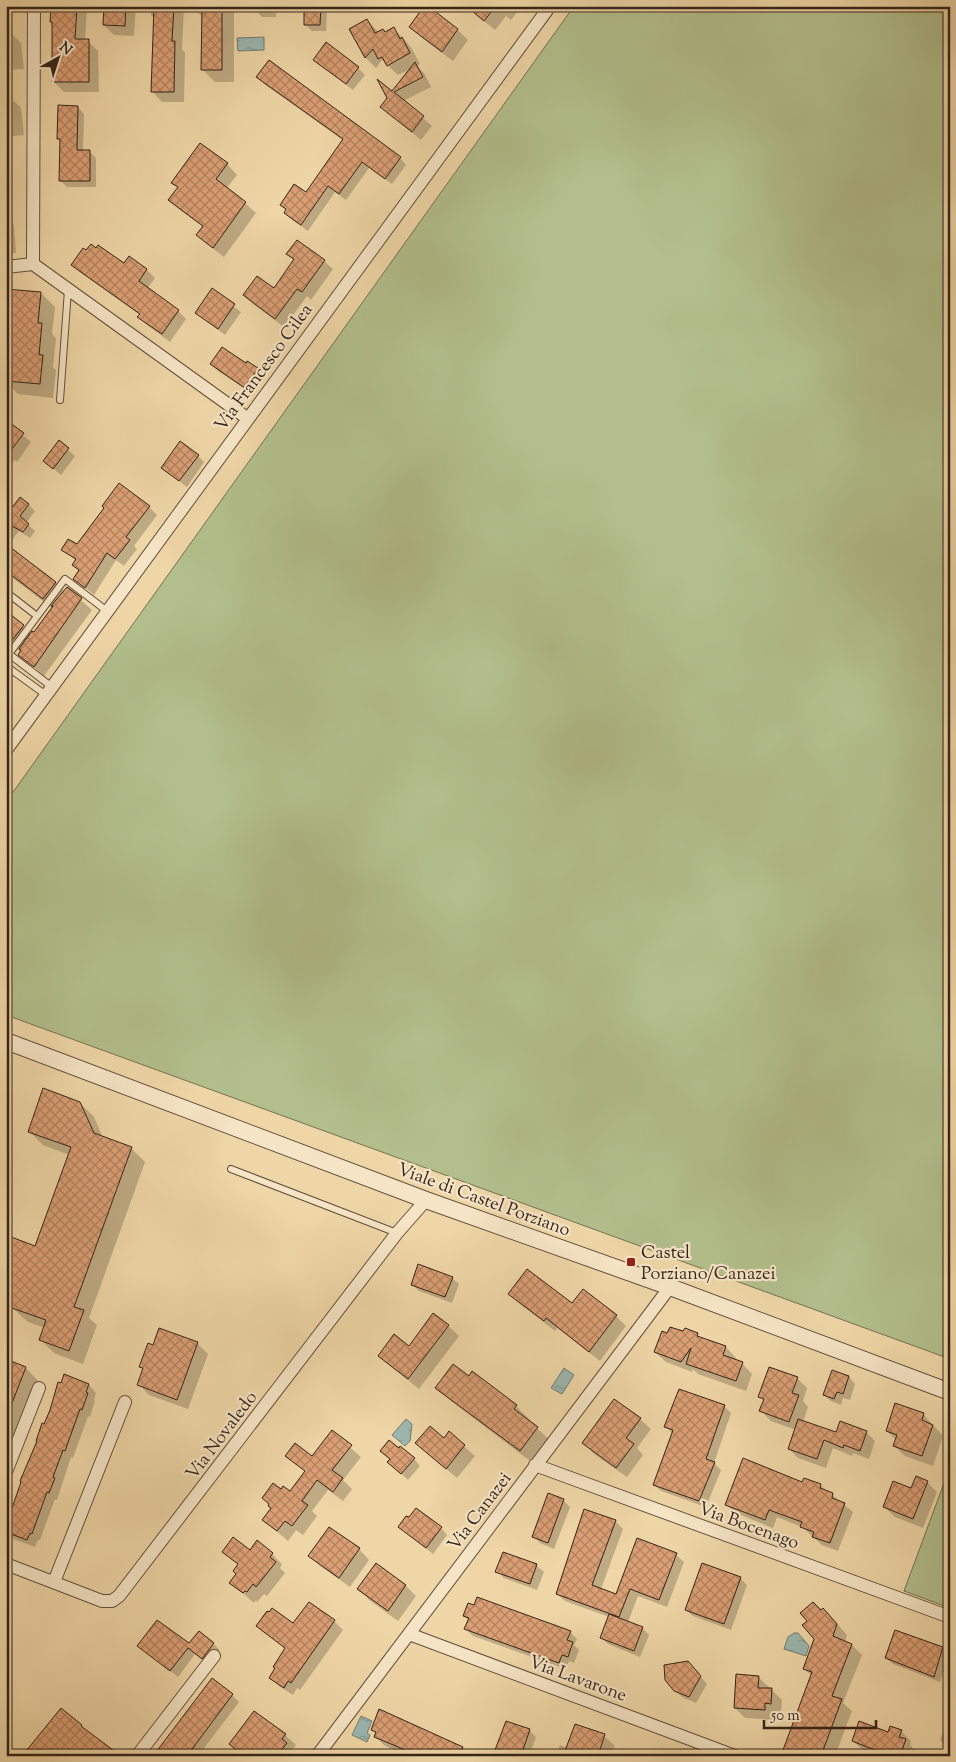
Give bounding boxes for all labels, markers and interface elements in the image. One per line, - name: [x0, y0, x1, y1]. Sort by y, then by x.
- north arrow: [32, 32, 82, 82]
- text: N: [54, 38, 76, 61]
- street label: Via Francesco Cilea: [209, 299, 320, 437]
- street label: Viale di Castel Porziano: [393, 1157, 574, 1244]
- place label: Castel Porziano/Canazei: [641, 1241, 776, 1288]
- marker: Castel Porziano/Canazei: [625, 1256, 637, 1268]
- street label: Via Novaledo: [181, 1386, 265, 1486]
- street label: Via Canazei: [442, 1467, 519, 1557]
- street label: Via Bocenago: [694, 1497, 803, 1557]
- street label: Via Lavarone: [525, 1650, 630, 1710]
- scale bar: [764, 1697, 876, 1729]
- text: 50 m: [770, 1706, 800, 1727]

